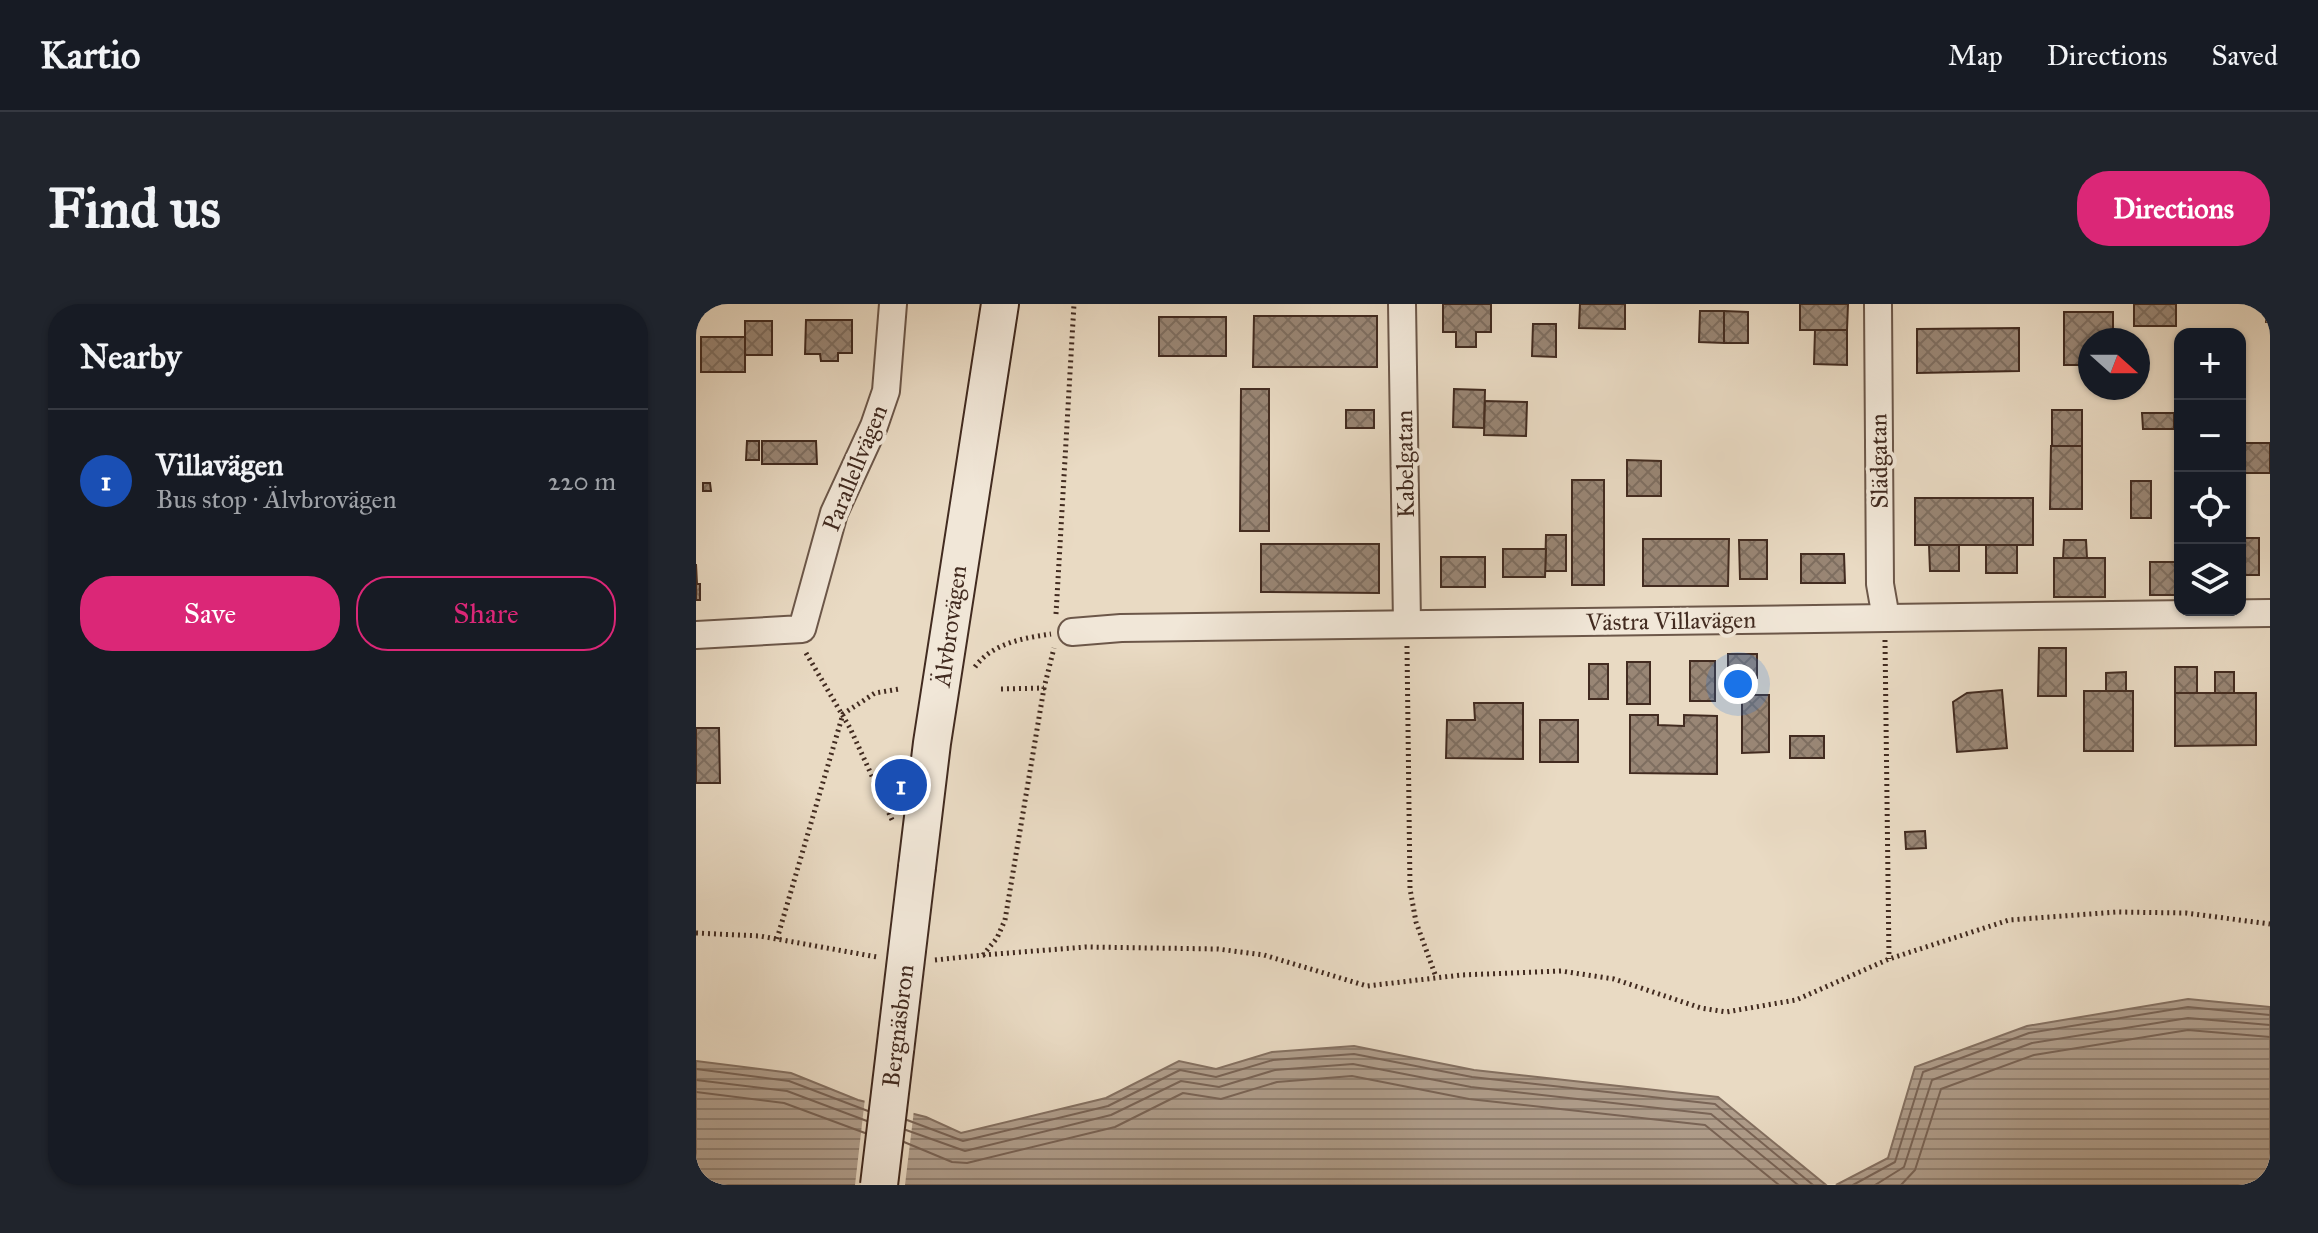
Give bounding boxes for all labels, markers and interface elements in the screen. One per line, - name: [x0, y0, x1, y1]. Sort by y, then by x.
- text: Kartio: [40, 32, 140, 78]
- text: Map: [1948, 38, 2003, 73]
- text: Directions: [2047, 38, 2168, 73]
- text: Saved: [2212, 38, 2278, 73]
- button: Directions: [2077, 171, 2270, 246]
- text: Find us: [48, 174, 221, 242]
- north arrow: [2078, 328, 2150, 400]
- map controls: [2174, 328, 2246, 616]
- button: +: [2174, 328, 2246, 400]
- text: Nearby: [80, 336, 182, 377]
- street label: Parallellvägen: [816, 400, 894, 536]
- button: −: [2174, 400, 2246, 472]
- street label: Kabelgatan: [1389, 410, 1421, 518]
- street label: Slädgatan: [1863, 413, 1895, 509]
- text: Villavägen: [156, 447, 283, 483]
- text: 1: [101, 465, 111, 497]
- text: 220 m: [548, 465, 616, 497]
- button: locate: [2174, 472, 2246, 544]
- text: Bus stop · Älvbrovägen: [156, 483, 396, 515]
- button: layers: [2174, 544, 2246, 616]
- street label: Älvbrovägen: [926, 563, 973, 690]
- button: Save: [80, 576, 340, 651]
- button: Share: [356, 576, 616, 651]
- street label: Västra Villavägen: [1585, 605, 1756, 637]
- your location: [1718, 664, 1758, 704]
- pin: 1: [875, 755, 927, 815]
- street label: Bergnäsbron: [876, 963, 920, 1089]

